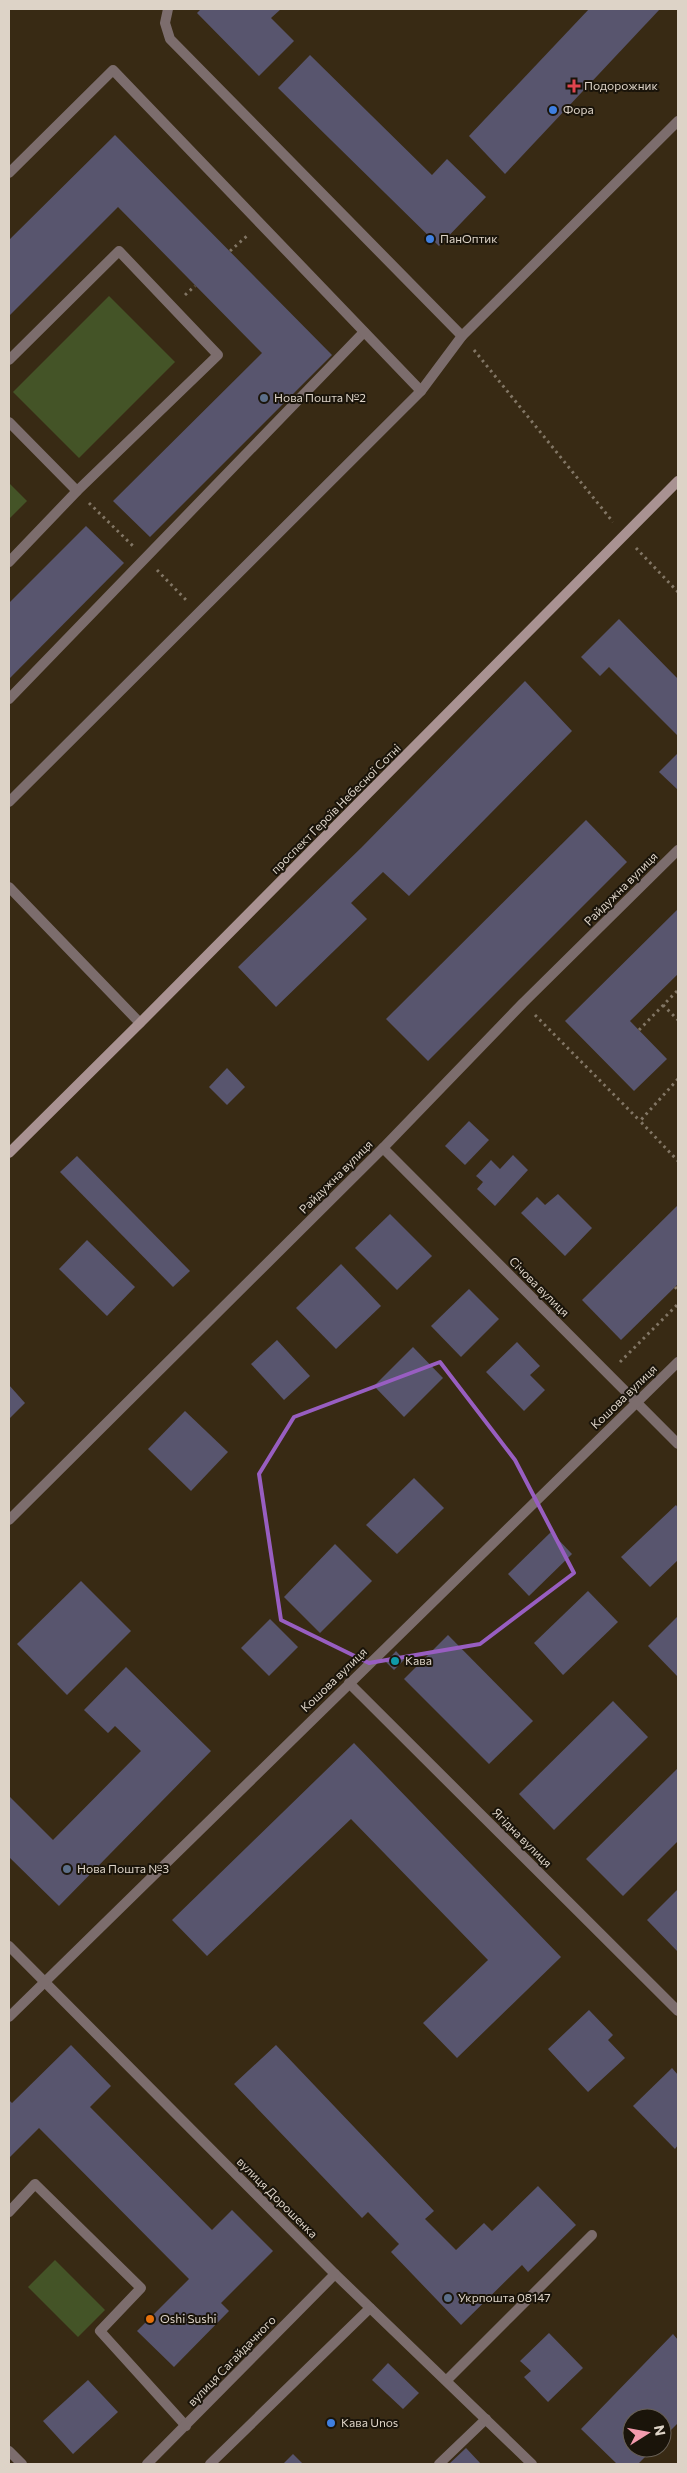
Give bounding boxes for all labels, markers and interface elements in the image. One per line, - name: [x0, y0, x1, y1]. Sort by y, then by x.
- place label: Подорожник: [584, 78, 658, 92]
- marker: Подорожник: [568, 80, 580, 92]
- place label: Фора: [563, 102, 594, 116]
- marker: Фора: [547, 104, 559, 116]
- place label: ПанОптик: [440, 231, 498, 245]
- marker: ПанОптик: [424, 233, 436, 245]
- place label: Нова Пошта №2: [274, 390, 366, 404]
- marker: Нова Пошта №2: [258, 392, 270, 404]
- street label: проспект Героїв Небесної Сотні: [268, 741, 403, 876]
- street label: Райдужна вулиця: [581, 849, 660, 928]
- street label: Райдужна вулиця: [296, 1137, 375, 1216]
- street label: Січова вулиця: [507, 1253, 573, 1319]
- street label: Кошова вулиця: [587, 1361, 659, 1431]
- street label: Кошова вулиця: [297, 1644, 369, 1714]
- place label: Кава: [405, 1653, 432, 1667]
- marker: Кава: [389, 1655, 401, 1667]
- street label: Ягідна вулиця: [490, 1805, 555, 1870]
- place label: Нова Пошта №3: [77, 1861, 169, 1875]
- marker: Нова Пошта №3: [61, 1863, 73, 1875]
- street label: вулиця Дорошенка: [235, 2154, 321, 2240]
- place label: Укрпошта 08147: [458, 2290, 550, 2304]
- marker: Укрпошта 08147: [442, 2292, 454, 2304]
- place label: Oshi Sushi: [160, 2311, 217, 2325]
- street label: вулиця Сагайдачного: [184, 2312, 278, 2408]
- marker: Oshi Sushi: [144, 2313, 156, 2325]
- north arrow: [622, 2408, 672, 2458]
- place label: Кава Unos: [341, 2415, 398, 2429]
- marker: Кава Unos: [325, 2417, 337, 2429]
- text: N: [651, 2424, 670, 2437]

